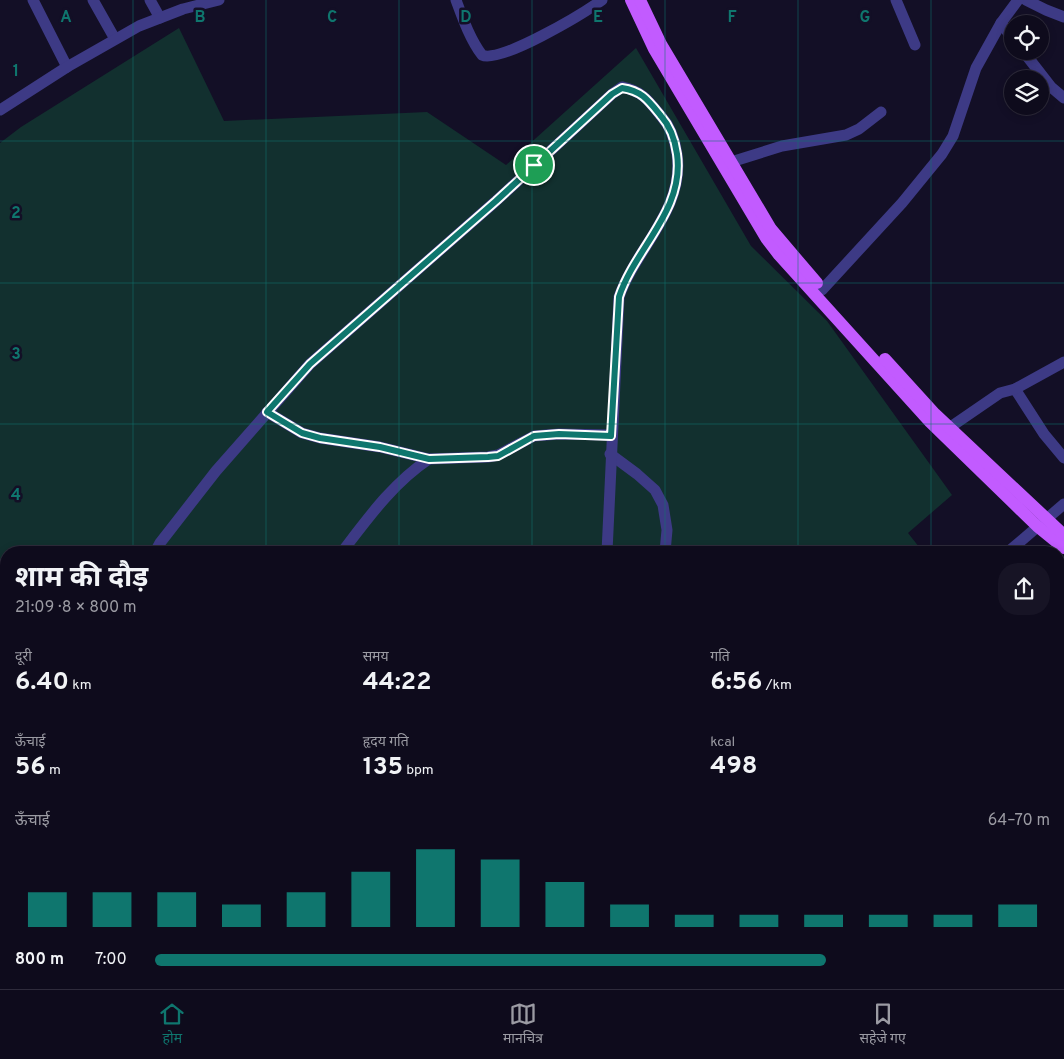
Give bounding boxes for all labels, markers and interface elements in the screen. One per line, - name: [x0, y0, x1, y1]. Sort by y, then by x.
- text: A: [60, 8, 72, 28]
- text: B: [194, 8, 206, 28]
- text: C: [327, 8, 337, 28]
- text: D: [460, 8, 472, 28]
- text: E: [593, 8, 603, 28]
- text: F: [727, 8, 737, 28]
- text: G: [860, 8, 870, 28]
- map controls: [1004, 15, 1049, 115]
- button: locate: [1004, 15, 1049, 60]
- text: 1: [13, 62, 19, 82]
- button: layers: [1004, 70, 1049, 115]
- pin: [513, 144, 555, 186]
- icon: arrive: [520, 151, 548, 179]
- text: 2: [11, 204, 21, 224]
- text: 3: [11, 345, 21, 365]
- text: 4: [11, 486, 21, 506]
- text: शाम की दौड़: [15, 561, 148, 597]
- button: share: [998, 563, 1050, 615]
- text: 21:09 · 8 × 800 m: [15, 598, 137, 618]
- text: दूरी: [15, 649, 32, 666]
- text: समय: [363, 649, 389, 666]
- text: गति: [710, 649, 730, 666]
- text: 6.40: [15, 667, 69, 699]
- text: 44:22: [363, 667, 431, 699]
- text: 6:56: [710, 667, 762, 699]
- text: km: [69, 677, 92, 694]
- text: /km: [762, 677, 792, 694]
- text: ऊँचाई: [15, 734, 45, 751]
- text: हृदय गति: [363, 734, 409, 751]
- text: kcal: [710, 734, 735, 751]
- text: 498: [710, 751, 758, 783]
- text: 56: [15, 752, 46, 784]
- text: 135: [363, 752, 403, 784]
- text: m: [46, 762, 61, 779]
- text: bpm: [403, 762, 434, 779]
- text: ऊँचाई: [15, 811, 50, 831]
- text: 64–70 m: [988, 811, 1050, 831]
- text: 800 m: [15, 950, 64, 970]
- text: 7:00: [95, 950, 127, 970]
- tab: होम: [158, 1000, 186, 1049]
- tab: मानचित्र: [503, 1000, 543, 1049]
- tab: सहेजे गए: [860, 1000, 906, 1049]

